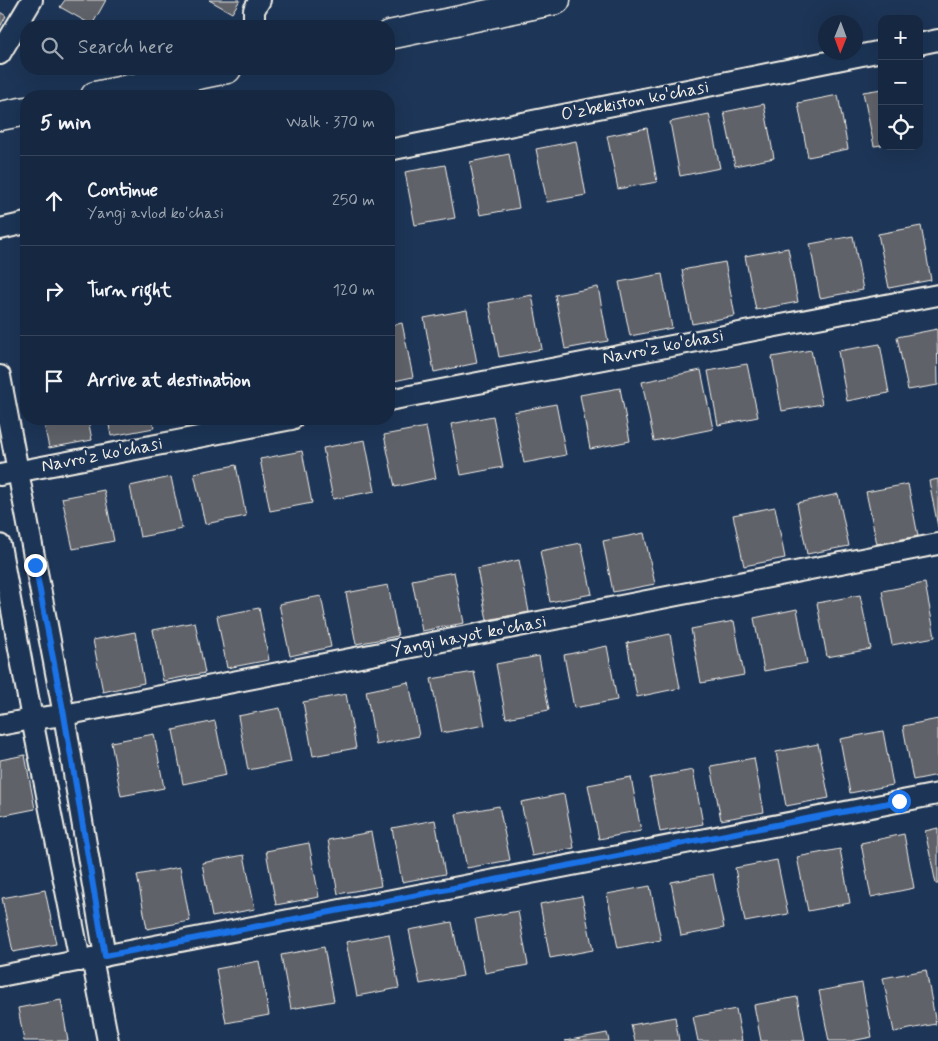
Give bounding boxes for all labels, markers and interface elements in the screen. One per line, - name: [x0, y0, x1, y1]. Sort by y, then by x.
- north arrow: [818, 15, 863, 60]
- map controls: [878, 15, 923, 150]
- button: +: [878, 15, 923, 60]
- search box: [20, 20, 395, 75]
- icon: search: [38, 34, 66, 62]
- text: Search here: [78, 35, 174, 60]
- button: −: [878, 60, 923, 105]
- street label: O'zbekiston ko'chasi: [559, 75, 711, 127]
- button: locate: [878, 105, 923, 150]
- text: 5 min: [40, 109, 92, 137]
- text: Walk · 370 m: [286, 112, 375, 133]
- text: Continue: [87, 178, 158, 203]
- icon: ahead: [40, 187, 68, 215]
- text: 250 m: [332, 190, 375, 211]
- text: Yangi avlod ko'chasi: [87, 203, 224, 224]
- icon: right: [40, 277, 68, 305]
- text: Turn right: [87, 278, 171, 303]
- text: 120 m: [333, 280, 375, 301]
- street label: Navro'z ko'chasi: [600, 323, 726, 371]
- icon: arrive: [40, 367, 68, 395]
- text: Arrive at destination: [87, 368, 251, 393]
- street label: Navro'z ko'chasi: [39, 431, 165, 479]
- route end: [24, 554, 47, 577]
- street label: Yangi hayot ko'chasi: [390, 609, 549, 664]
- route start: [888, 790, 911, 813]

